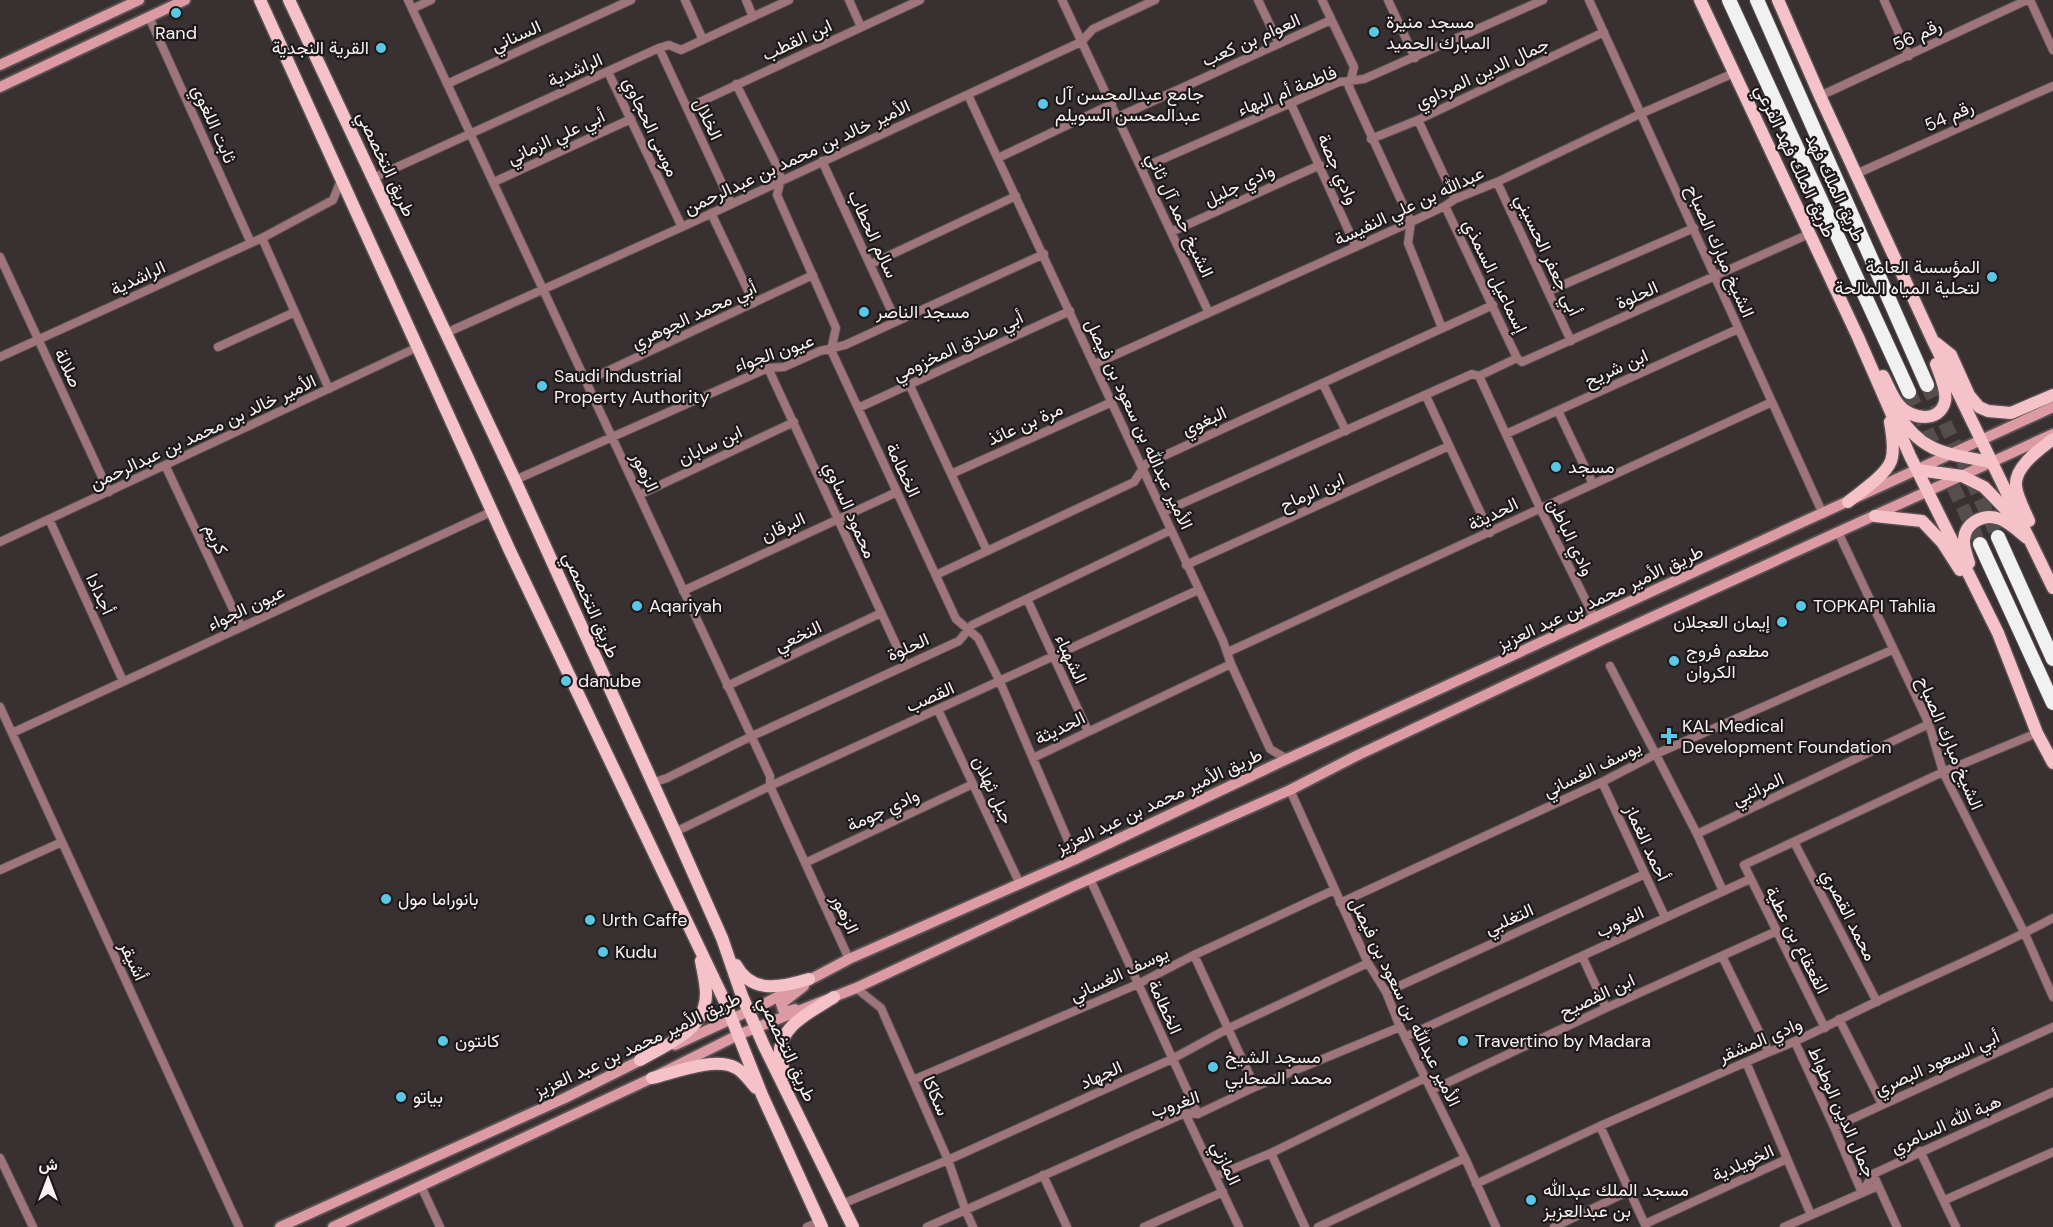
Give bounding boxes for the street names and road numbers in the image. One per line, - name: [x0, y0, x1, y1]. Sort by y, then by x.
- street label: العوام بن كعب: [1198, 8, 1304, 72]
- street label: ابن القطب: [758, 13, 836, 67]
- street label: رقم 56: [1889, 13, 1945, 57]
- street label: السناني: [487, 14, 546, 60]
- street label: جمال الدين المرداوي: [1411, 31, 1554, 117]
- street label: الراشدية: [544, 47, 606, 93]
- street label: فاطمة أم البهاء: [1234, 60, 1340, 122]
- street label: موسى الحجاوي: [615, 73, 685, 182]
- street label: ثابت اللغوي: [183, 81, 242, 168]
- street label: طريق الملك فهد الفرعي: [1750, 81, 1840, 241]
- street label: الأمير خالد بن محمد بن عبدالرحمن: [680, 94, 914, 220]
- street label: الخلال: [688, 94, 728, 144]
- street label: رقم 54: [1921, 95, 1977, 137]
- street label: أبي علي الزماني: [503, 104, 610, 173]
- street label: طريق التخصصي: [348, 107, 421, 222]
- street label: وادي جصة: [1309, 130, 1364, 209]
- street label: طريق الملك فهد: [1801, 131, 1869, 245]
- street label: الشيخ حمد آل ثاني: [1138, 149, 1219, 283]
- street label: وادي جليل: [1200, 158, 1279, 214]
- street label: عبدالله بن علي النفيسة: [1330, 161, 1489, 254]
- street label: الشيخ مبارك الصباح: [1680, 181, 1760, 321]
- street label: سالم الحطاب: [842, 186, 904, 282]
- street label: أبي جعفر الحسيني: [1507, 190, 1587, 321]
- street label: إسماعيل السمذي: [1454, 215, 1533, 338]
- street label: الراشدية: [107, 255, 169, 301]
- street label: أبي محمد الجوهري: [627, 275, 762, 357]
- street label: الحلوة: [1612, 275, 1662, 315]
- street label: أبي صادق المخزومي: [889, 305, 1028, 390]
- street label: الأمير عبدالله بن سعود بن فيصل: [1080, 315, 1198, 533]
- street label: عيون الجواء: [731, 328, 817, 378]
- street label: ابن شريح: [1580, 343, 1652, 393]
- street label: صلالة: [49, 345, 87, 391]
- street label: الأمير خالد بن محمد بن عبدالرحمن: [86, 369, 320, 495]
- street label: مرة بن عائذ: [983, 397, 1067, 451]
- street label: البغوي: [1178, 401, 1231, 444]
- street label: ابن سابان: [674, 420, 746, 470]
- street label: الخطامة: [880, 439, 926, 501]
- street label: الزهور: [625, 447, 665, 496]
- street label: محمود الساوي: [815, 458, 882, 563]
- street label: ابن الرماح: [1276, 467, 1348, 517]
- street label: الحديثة: [1464, 492, 1522, 536]
- street label: وادي الباطن: [1539, 494, 1600, 581]
- street label: البرقان: [757, 506, 809, 548]
- street label: كريم: [198, 519, 234, 559]
- street label: طريق الأمير محمد بن عبد العزيز: [1492, 540, 1707, 657]
- street label: طريق التخصصي: [554, 548, 625, 663]
- street label: أجدادا: [80, 570, 120, 618]
- street label: عيون الجواء: [203, 580, 289, 636]
- street label: النخعي: [770, 615, 827, 660]
- street label: الحلوة: [883, 627, 933, 667]
- street label: الشهباء: [1049, 630, 1093, 688]
- street label: الشيخ مبارك الصباح: [1911, 672, 1989, 814]
- street label: القصب: [902, 676, 958, 718]
- street label: الحديثة: [1031, 706, 1089, 750]
- street label: يوسف الغساني: [1539, 735, 1647, 806]
- street label: طريق الأمير محمد بن عبد العزيز: [1051, 743, 1266, 860]
- street label: جبل ثهلان: [967, 752, 1019, 828]
- street label: المراتبي: [1728, 767, 1789, 814]
- street label: وادي جومة: [843, 783, 924, 840]
- street label: أحمد الغماز: [1618, 800, 1675, 885]
- street label: محمد القصري: [1813, 865, 1882, 966]
- street label: القعقاع بن عطية: [1760, 882, 1834, 998]
- street label: الزهور: [825, 889, 865, 938]
- street label: الأمير عبدالله بن سعود بن فيصل: [1344, 893, 1466, 1111]
- street label: التغلبي: [1481, 898, 1539, 943]
- street label: الغروب: [1592, 901, 1648, 943]
- street label: أشيقر: [113, 937, 152, 985]
- street label: يوسف الغساني: [1066, 941, 1174, 1010]
- street label: ابن الفصيح: [1555, 968, 1639, 1024]
- street label: الخطامة: [1142, 976, 1188, 1038]
- street label: طريق الأمير محمد بن عبد العزيز: [529, 987, 744, 1104]
- street label: طريق التخصصي: [749, 992, 822, 1107]
- street label: وادي المشقر: [1713, 1012, 1807, 1072]
- street label: أبي السعود البصري: [1871, 1025, 2005, 1104]
- street label: جمال الدين الوطواط: [1802, 1043, 1882, 1181]
- street label: الجهاد: [1076, 1055, 1126, 1095]
- street label: سكاكا: [917, 1073, 955, 1119]
- street label: الغروب: [1147, 1085, 1203, 1123]
- street label: هبة الله السامري: [1887, 1089, 2006, 1162]
- street label: المازني: [1203, 1137, 1247, 1190]
- street label: الخويلدية: [1708, 1139, 1778, 1187]

